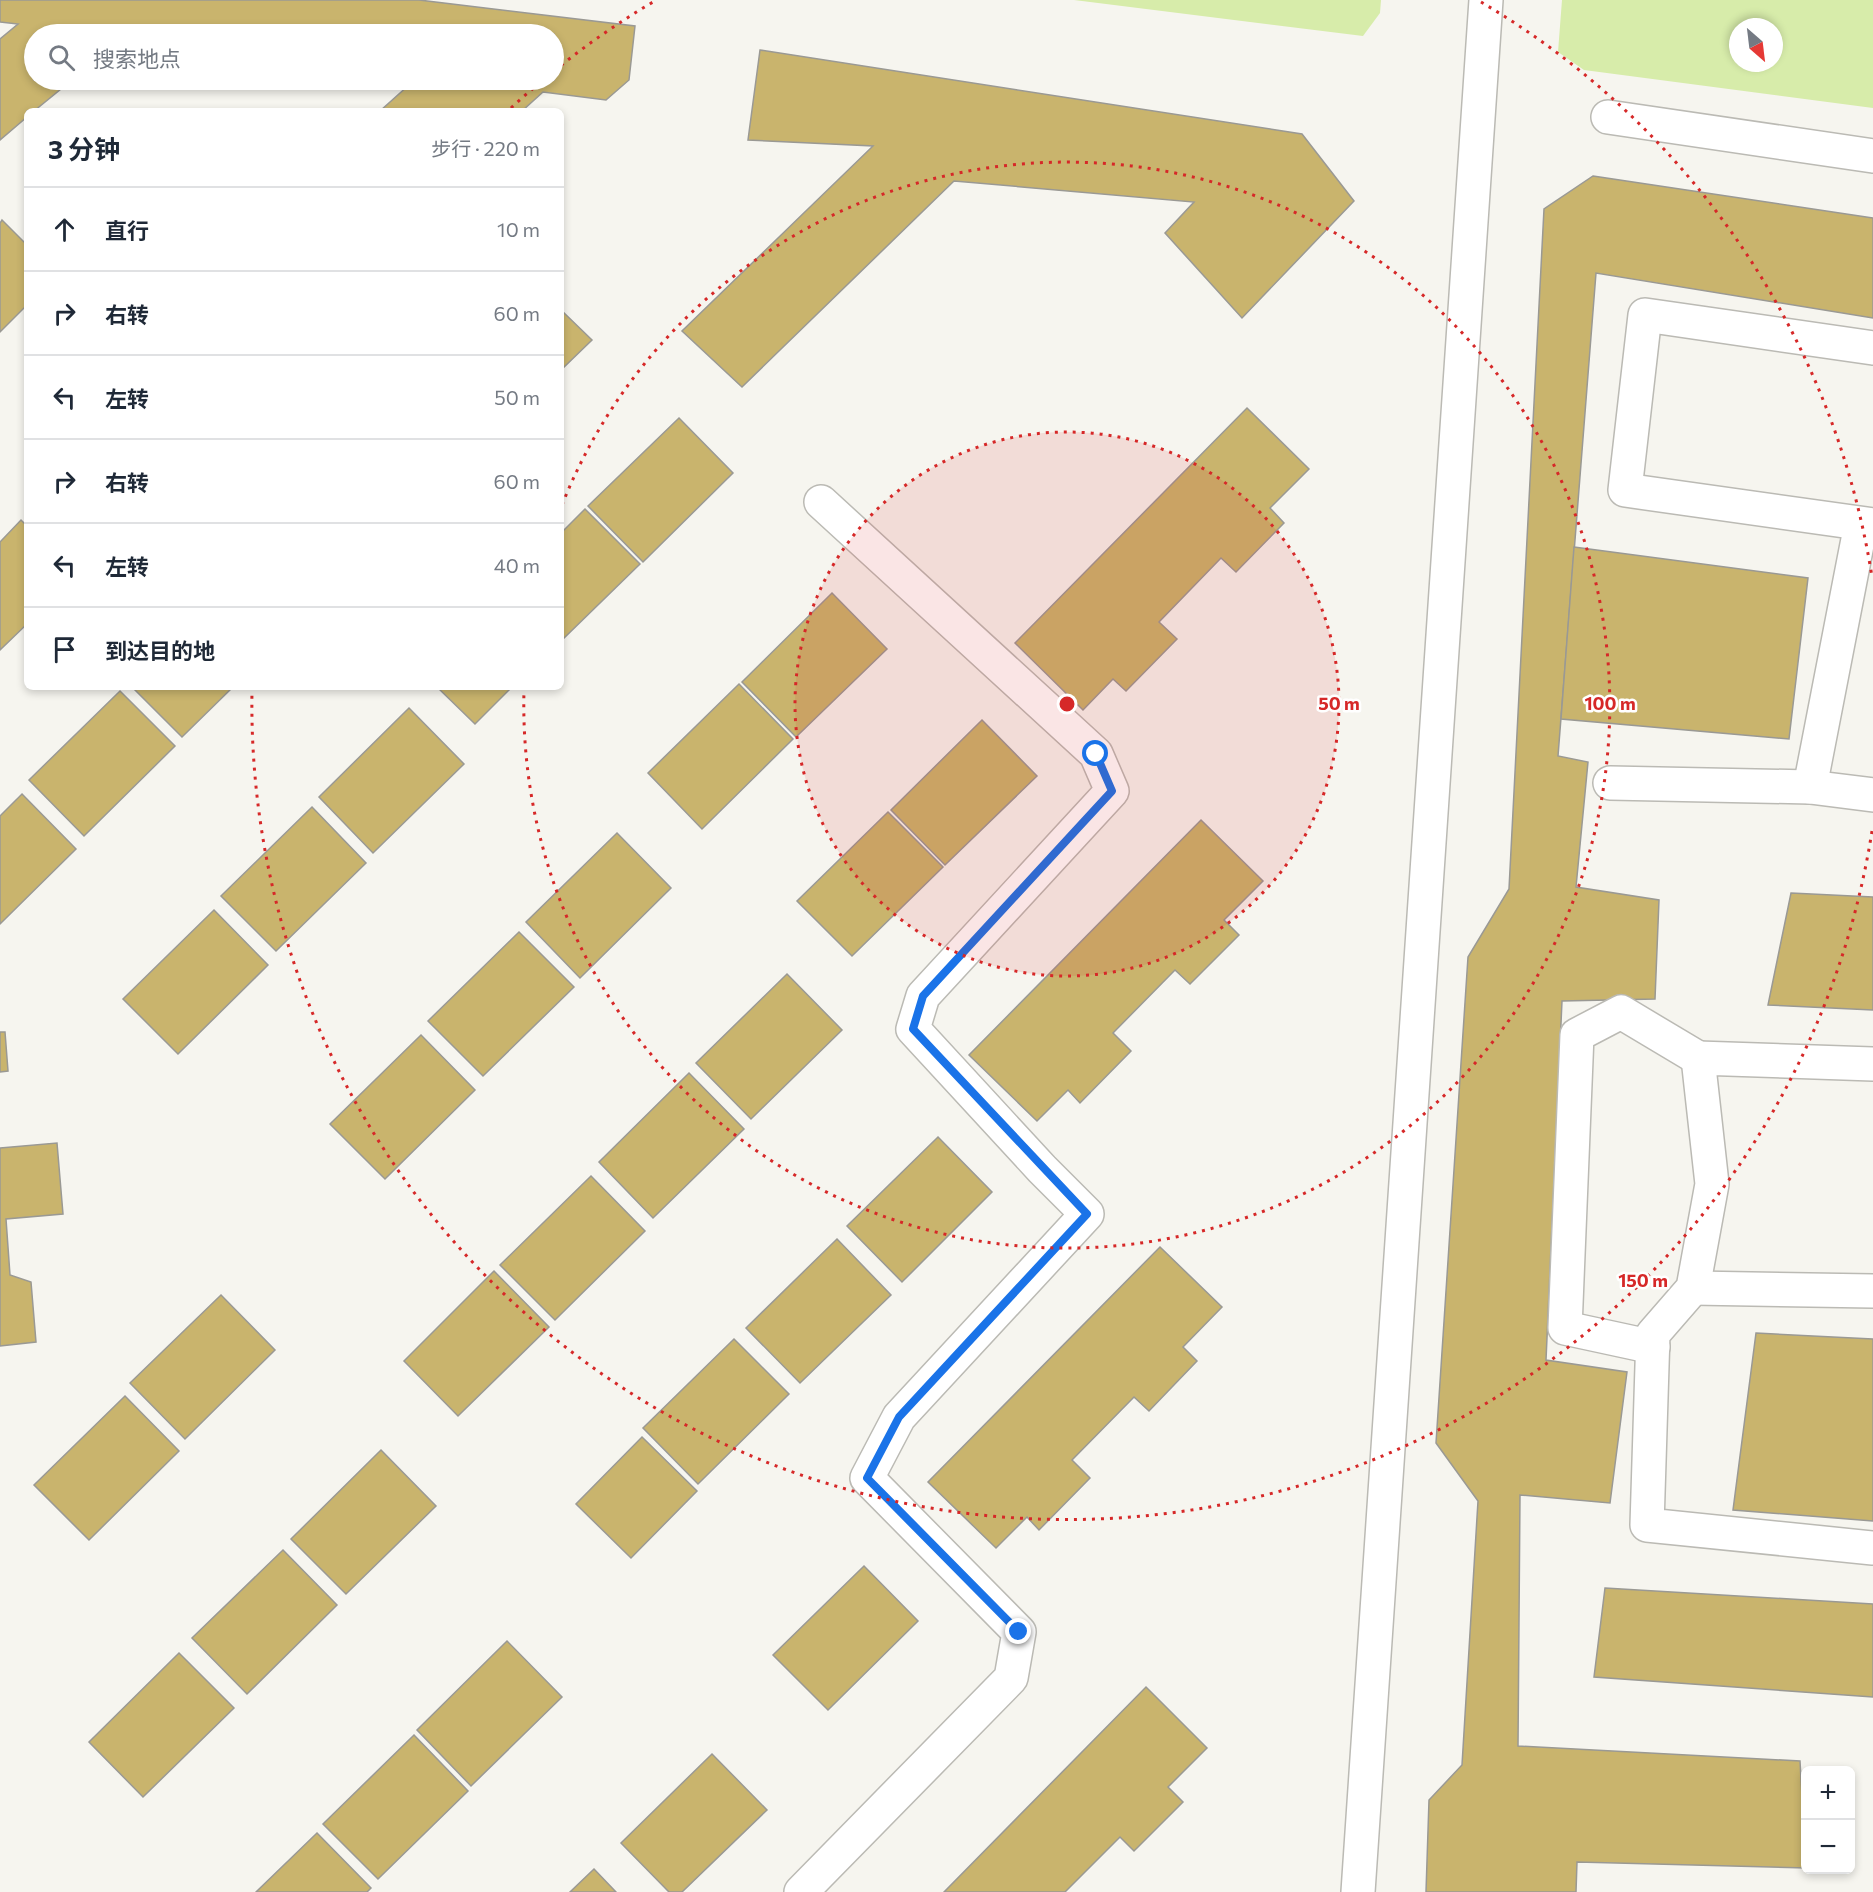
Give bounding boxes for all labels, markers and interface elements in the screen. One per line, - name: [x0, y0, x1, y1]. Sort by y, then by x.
- north arrow: [1729, 18, 1783, 72]
- search box: [24, 24, 564, 90]
- icon: search: [45, 41, 78, 74]
- text: 搜索地点: [93, 45, 181, 72]
- text: 3 分钟: [48, 133, 120, 164]
- text: 步行 · 220 m: [431, 136, 540, 160]
- icon: ahead: [48, 213, 81, 246]
- text: 直行: [105, 217, 149, 244]
- text: 10 m: [497, 217, 540, 241]
- icon: right: [48, 297, 81, 330]
- text: 右转: [105, 301, 149, 328]
- text: 60 m: [494, 301, 540, 325]
- icon: left: [48, 381, 81, 414]
- text: 左转: [105, 385, 149, 412]
- text: 50 m: [494, 385, 540, 409]
- icon: right: [48, 465, 81, 498]
- text: 右转: [105, 469, 149, 496]
- text: 60 m: [494, 469, 540, 493]
- icon: left: [48, 549, 81, 582]
- text: 左转: [105, 553, 149, 580]
- text: 40 m: [494, 553, 540, 577]
- icon: arrive: [48, 633, 81, 666]
- text: 到达目的地: [105, 637, 215, 664]
- text: 50 m: [1318, 692, 1360, 714]
- text: 100 m: [1584, 692, 1636, 714]
- centre of rings: [1057, 694, 1077, 714]
- route start: [1082, 740, 1108, 766]
- text: 150 m: [1618, 1269, 1668, 1291]
- route end: [1005, 1618, 1031, 1644]
- map controls: [1801, 1766, 1855, 1874]
- button: +: [1801, 1766, 1855, 1820]
- button: −: [1801, 1820, 1855, 1874]

